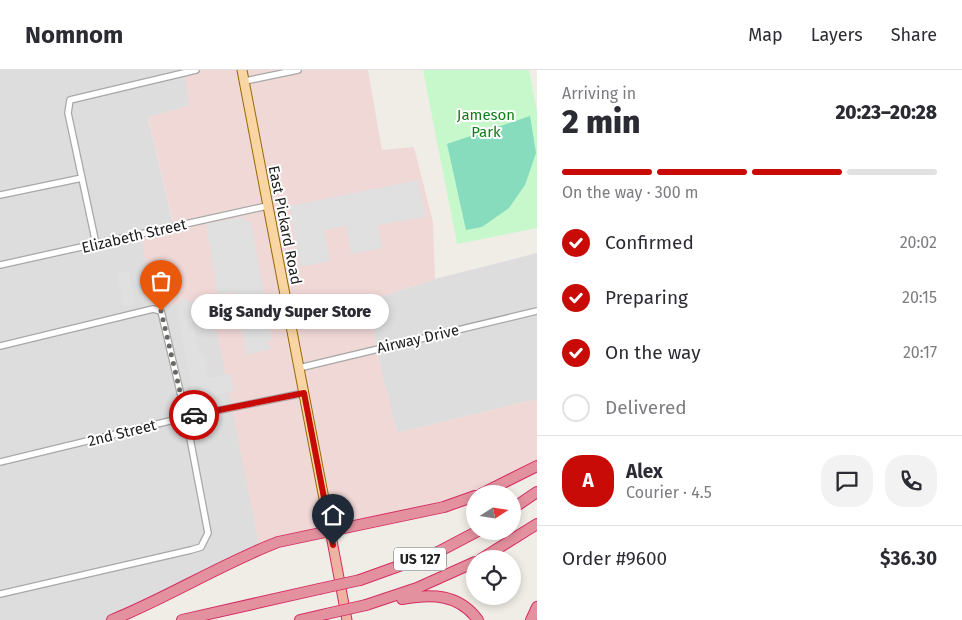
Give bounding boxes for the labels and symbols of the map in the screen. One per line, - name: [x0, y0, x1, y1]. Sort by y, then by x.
- park label: Jameson Park: [457, 106, 515, 141]
- street label: East Pickard Road: [265, 164, 305, 286]
- street label: Elizabeth Street: [80, 215, 189, 257]
- pin: [140, 260, 182, 311]
- callout: Big Sandy Super Store: [191, 294, 388, 328]
- street label: Airway Drive: [375, 321, 461, 357]
- courier: [169, 390, 219, 440]
- street label: 2nd Street: [86, 416, 159, 450]
- north arrow: [466, 485, 521, 540]
- pin: [312, 494, 354, 545]
- road number: US 127: [394, 548, 446, 570]

